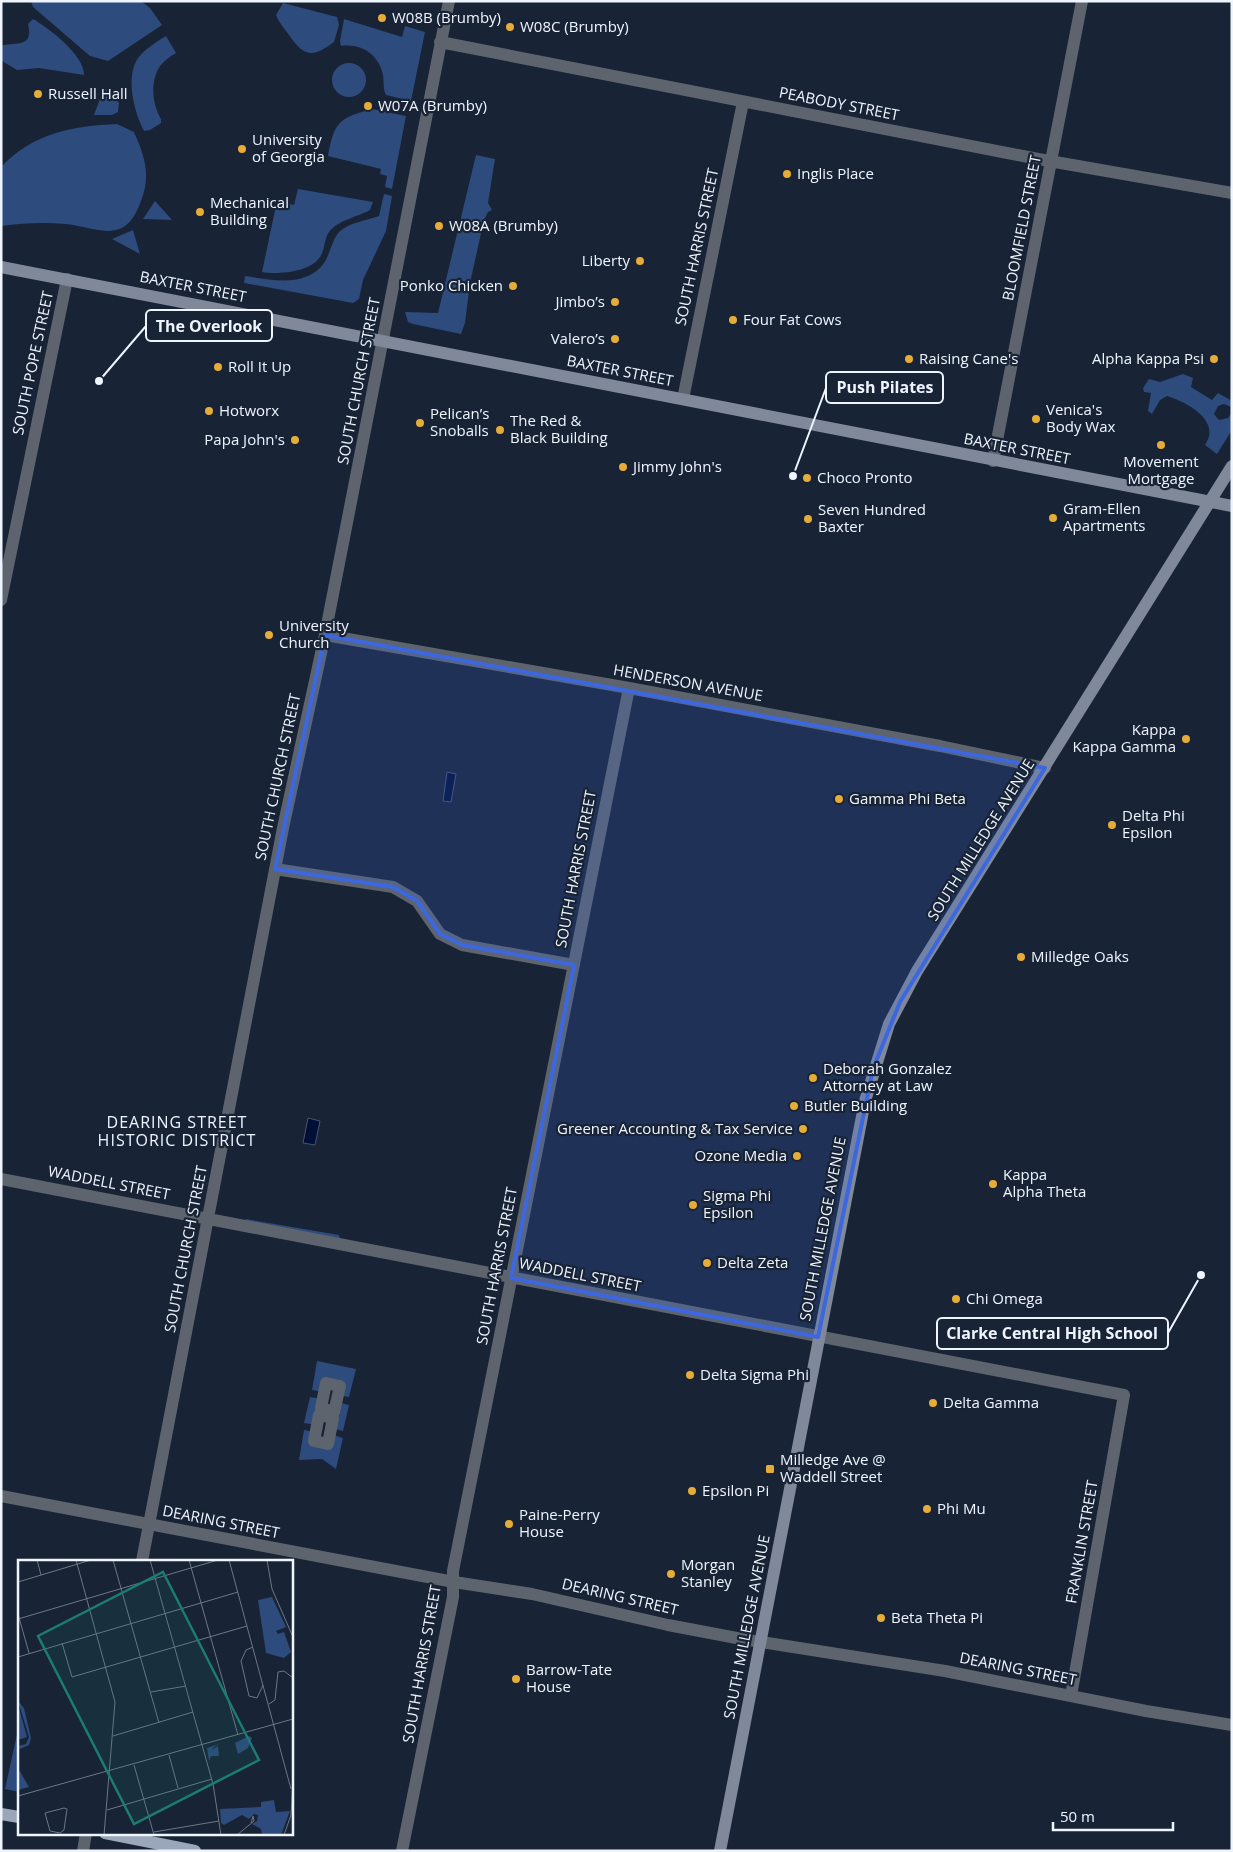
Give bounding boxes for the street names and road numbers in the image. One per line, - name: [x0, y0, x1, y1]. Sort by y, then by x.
- street label: PEABODY STREET: [777, 82, 902, 125]
- street label: BLOOMFIELD STREET: [997, 153, 1045, 302]
- street label: SOUTH HARRIS STREET: [670, 166, 723, 327]
- street label: BAXTER STREET: [138, 266, 249, 306]
- street label: SOUTH POPE STREET: [7, 288, 57, 437]
- street label: SOUTH CHURCH STREET: [332, 295, 384, 466]
- street label: BAXTER STREET: [565, 350, 676, 390]
- street label: BAXTER STREET: [962, 428, 1073, 468]
- street label: HENDERSON AVENUE: [612, 659, 765, 705]
- street label: SOUTH CHURCH STREET: [250, 691, 305, 862]
- street label: SOUTH MILLEDGE AVENUE: [922, 755, 1038, 924]
- street label: SOUTH HARRIS STREET: [550, 788, 600, 949]
- street label: SOUTH MILLEDGE AVENUE: [794, 1135, 850, 1323]
- street label: WADDELL STREET: [47, 1160, 173, 1204]
- street label: SOUTH CHURCH STREET: [159, 1163, 211, 1334]
- street label: SOUTH HARRIS STREET: [471, 1185, 521, 1346]
- street label: WADDELL STREET: [518, 1252, 644, 1296]
- street label: FRANKLIN STREET: [1060, 1478, 1102, 1605]
- street label: DEARING STREET: [161, 1500, 282, 1542]
- street label: SOUTH MILLEDGE AVENUE: [718, 1533, 774, 1721]
- street label: DEARING STREET: [560, 1573, 681, 1619]
- street label: SOUTH HARRIS STREET: [397, 1583, 445, 1744]
- street label: DEARING STREET: [958, 1647, 1079, 1689]

